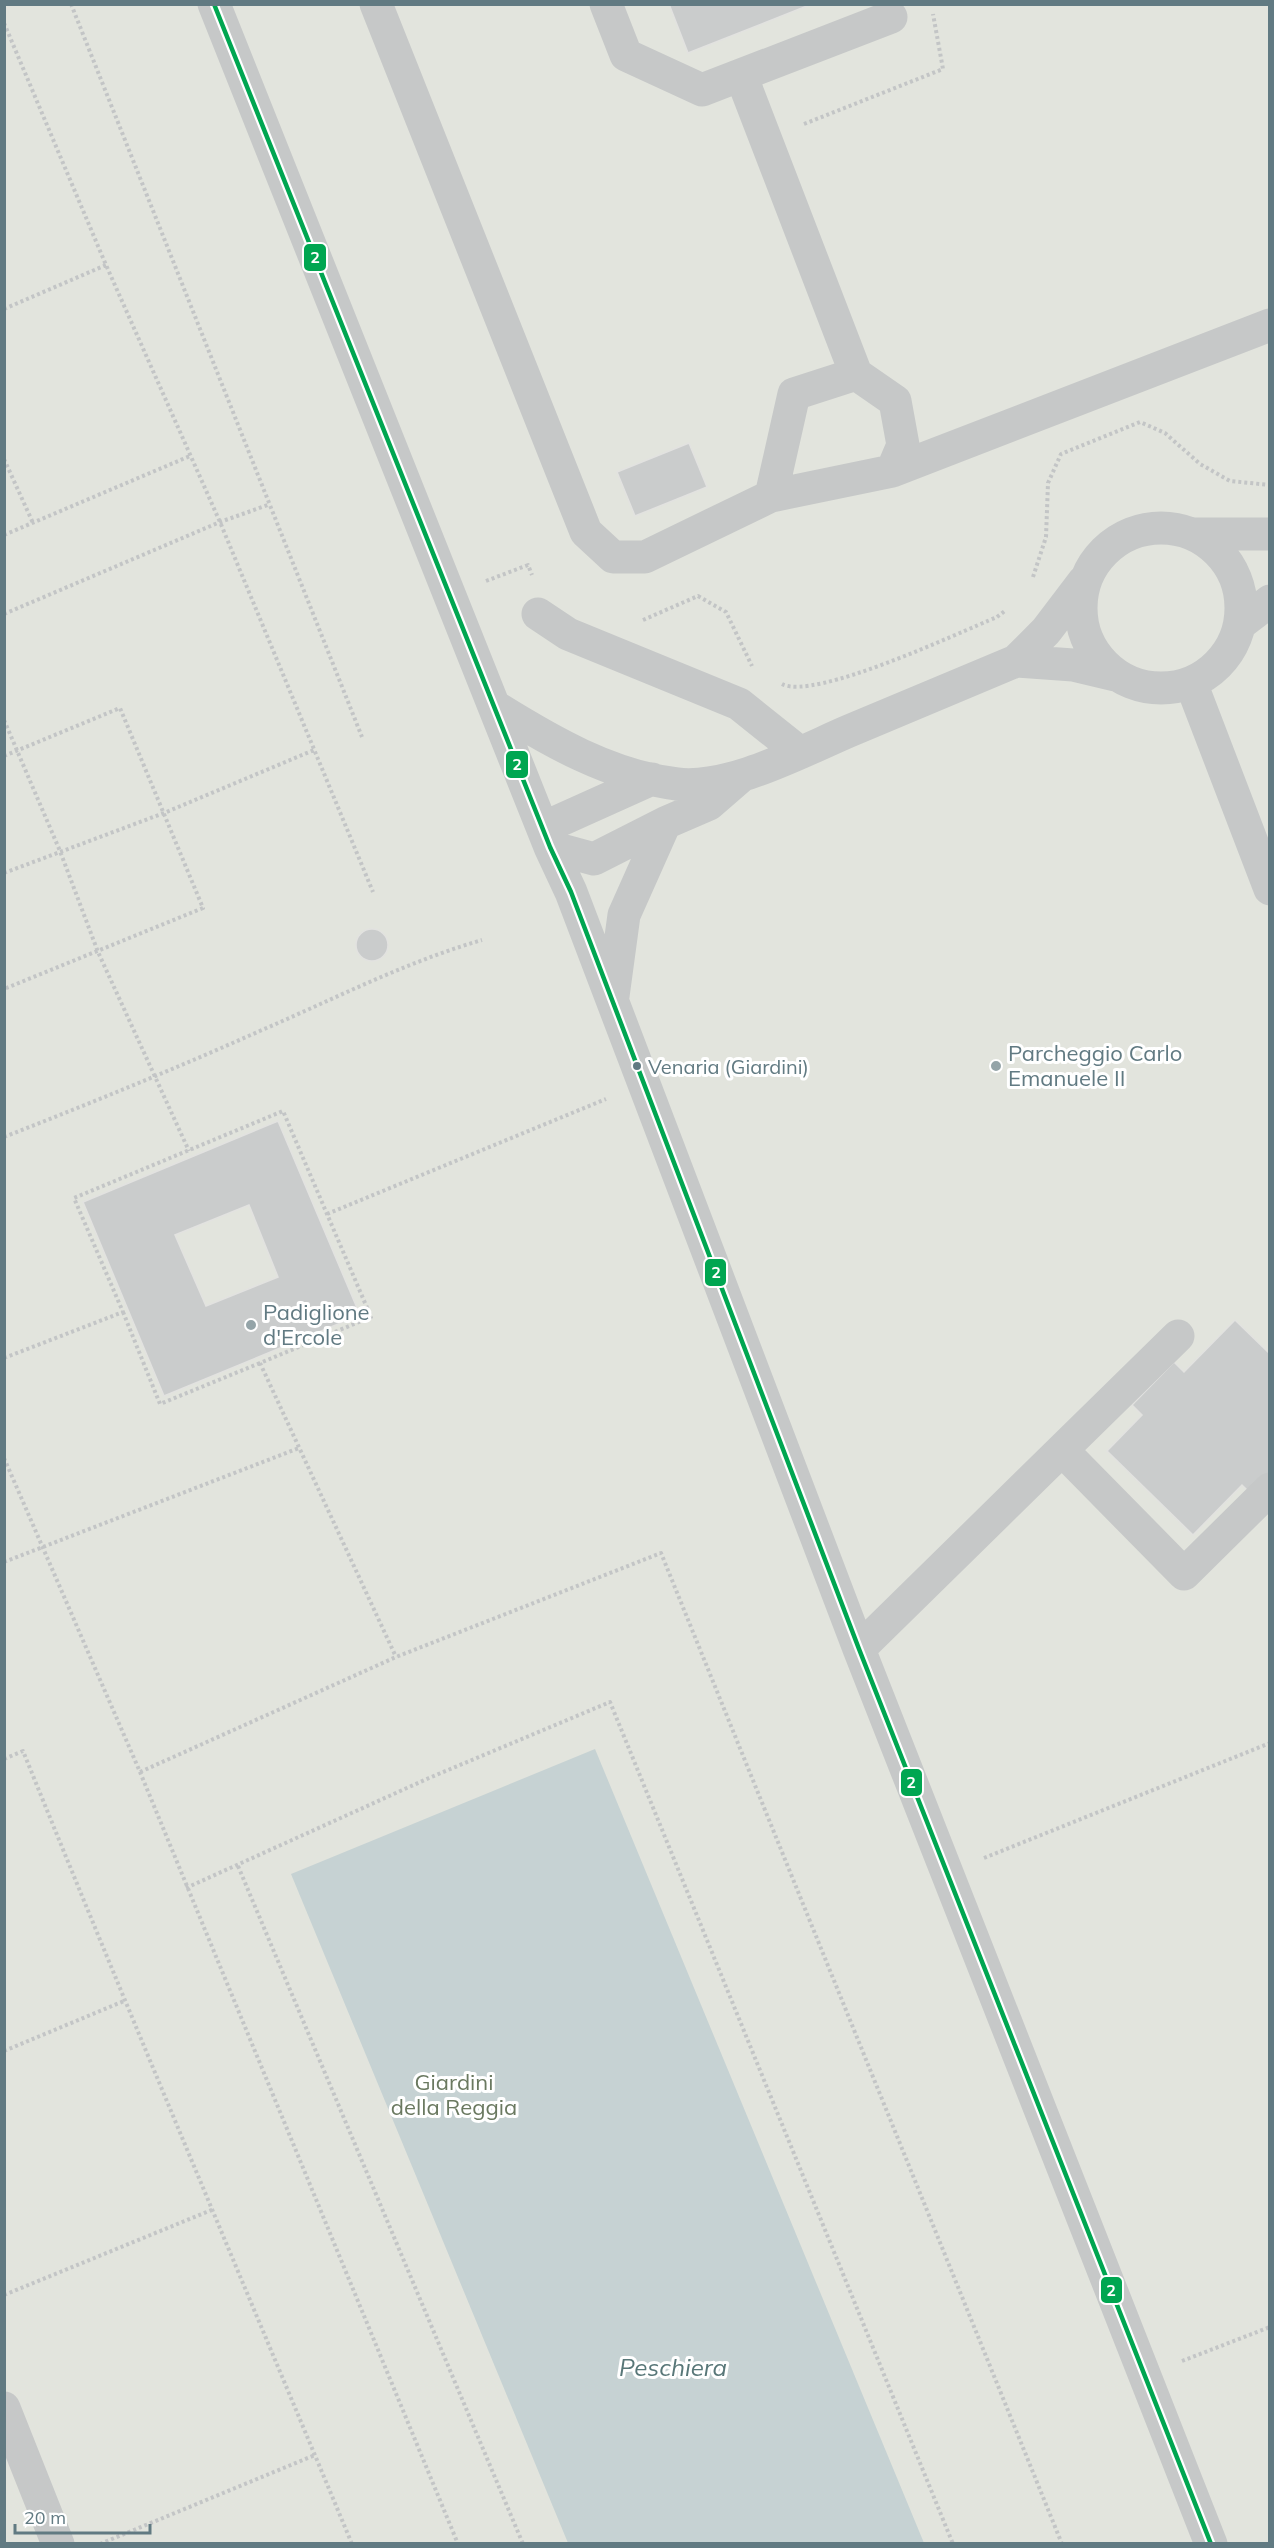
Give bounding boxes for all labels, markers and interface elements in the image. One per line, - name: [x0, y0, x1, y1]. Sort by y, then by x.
- line badge: 2: [303, 243, 327, 272]
- text: 2: [310, 247, 320, 267]
- line badge: 2: [505, 750, 529, 779]
- text: 2: [512, 754, 522, 774]
- place label: Parcheggio Carlo Emanuele II: [1008, 1039, 1182, 1092]
- place label: Venaria (Giardini): [648, 1054, 809, 1079]
- marker: Parcheggio Carlo Emanuele II: [989, 1059, 1003, 1073]
- marker: Venaria (Giardini): [631, 1060, 643, 1072]
- line badge: 2: [704, 1258, 727, 1287]
- text: 2: [711, 1262, 721, 1282]
- place label: Padiglione d'Ercole: [263, 1298, 370, 1351]
- marker: Padiglione d'Ercole: [244, 1318, 258, 1332]
- line badge: 2: [900, 1768, 923, 1797]
- text: 2: [906, 1772, 916, 1792]
- park label: Giardini della Reggia: [391, 2068, 517, 2121]
- line badge: 2: [1100, 2276, 1123, 2304]
- text: 2: [1106, 2280, 1116, 2300]
- water label: Peschiera: [619, 2352, 727, 2382]
- scale bar: [15, 2497, 150, 2535]
- text: 20 m: [24, 2506, 66, 2529]

